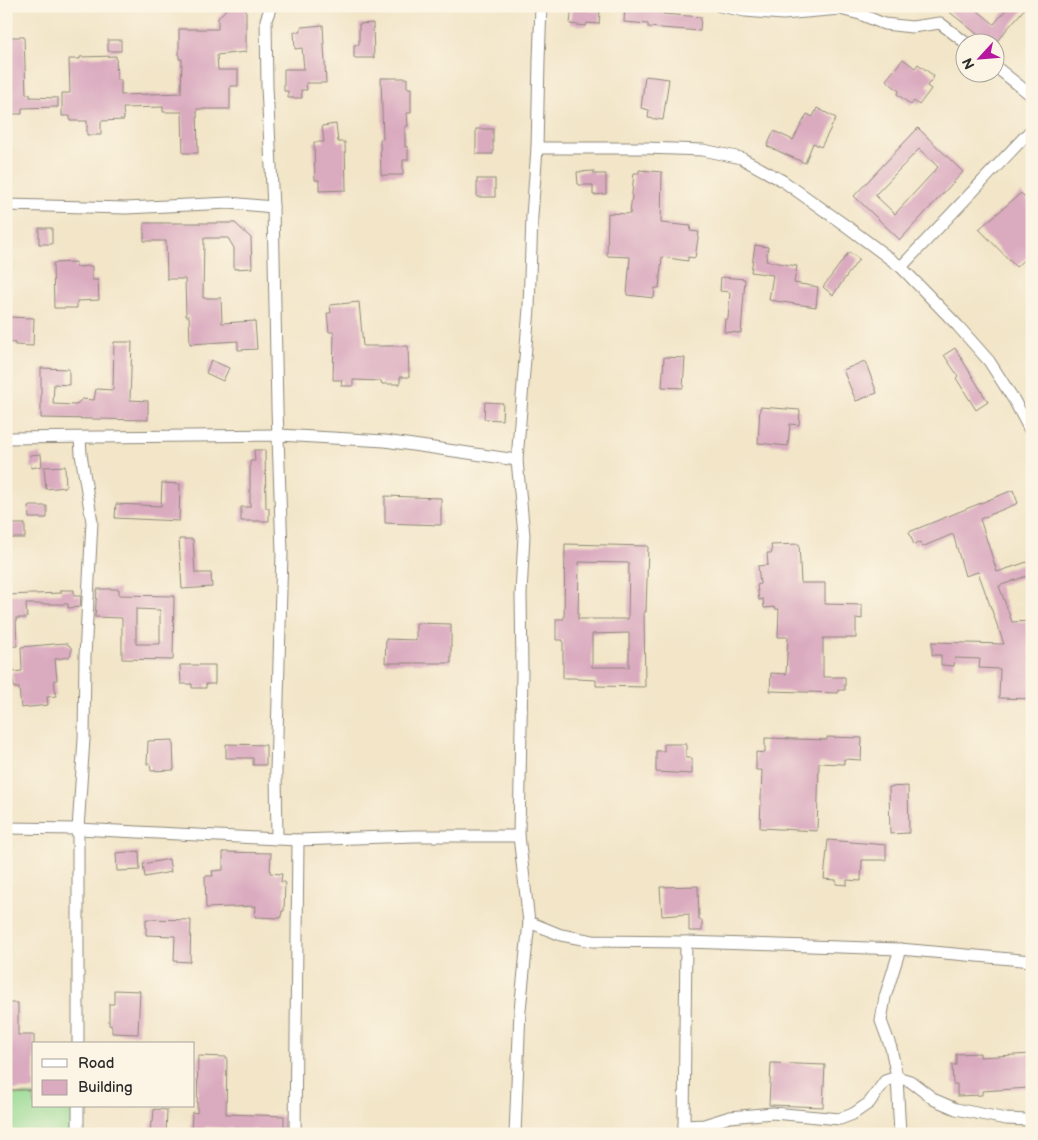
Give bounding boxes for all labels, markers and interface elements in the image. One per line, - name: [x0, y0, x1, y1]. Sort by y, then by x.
- north arrow: [956, 32, 1006, 82]
- text: N: [959, 55, 979, 72]
- legend: [32, 1042, 195, 1108]
- text: Road: [78, 1054, 114, 1073]
- text: Building: [78, 1078, 133, 1097]

